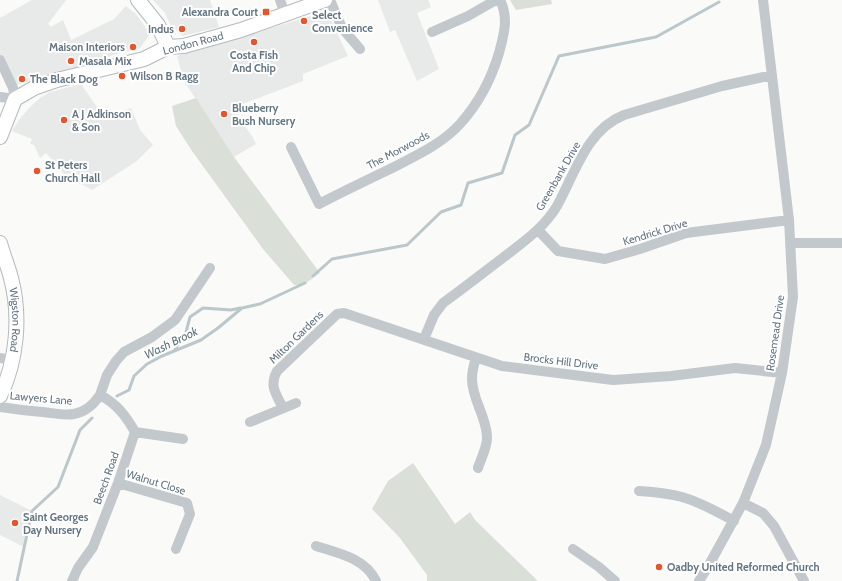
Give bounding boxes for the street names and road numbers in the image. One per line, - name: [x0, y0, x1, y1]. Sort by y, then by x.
- street label: London Road: [161, 28, 225, 58]
- street label: The Morwoods: [364, 127, 432, 172]
- street label: Greenbank Drive: [533, 139, 584, 213]
- street label: Kendrick Drive: [621, 215, 689, 248]
- street label: Wigston Road: [6, 286, 23, 353]
- street label: Rosemead Drive: [763, 294, 787, 372]
- street label: Milton Gardens: [266, 307, 327, 367]
- street label: Brocks Hill Drive: [523, 349, 600, 373]
- street label: Lawyers Lane: [9, 388, 73, 408]
- street label: Beech Road: [90, 450, 122, 506]
- street label: Walnut Close: [125, 466, 188, 498]

